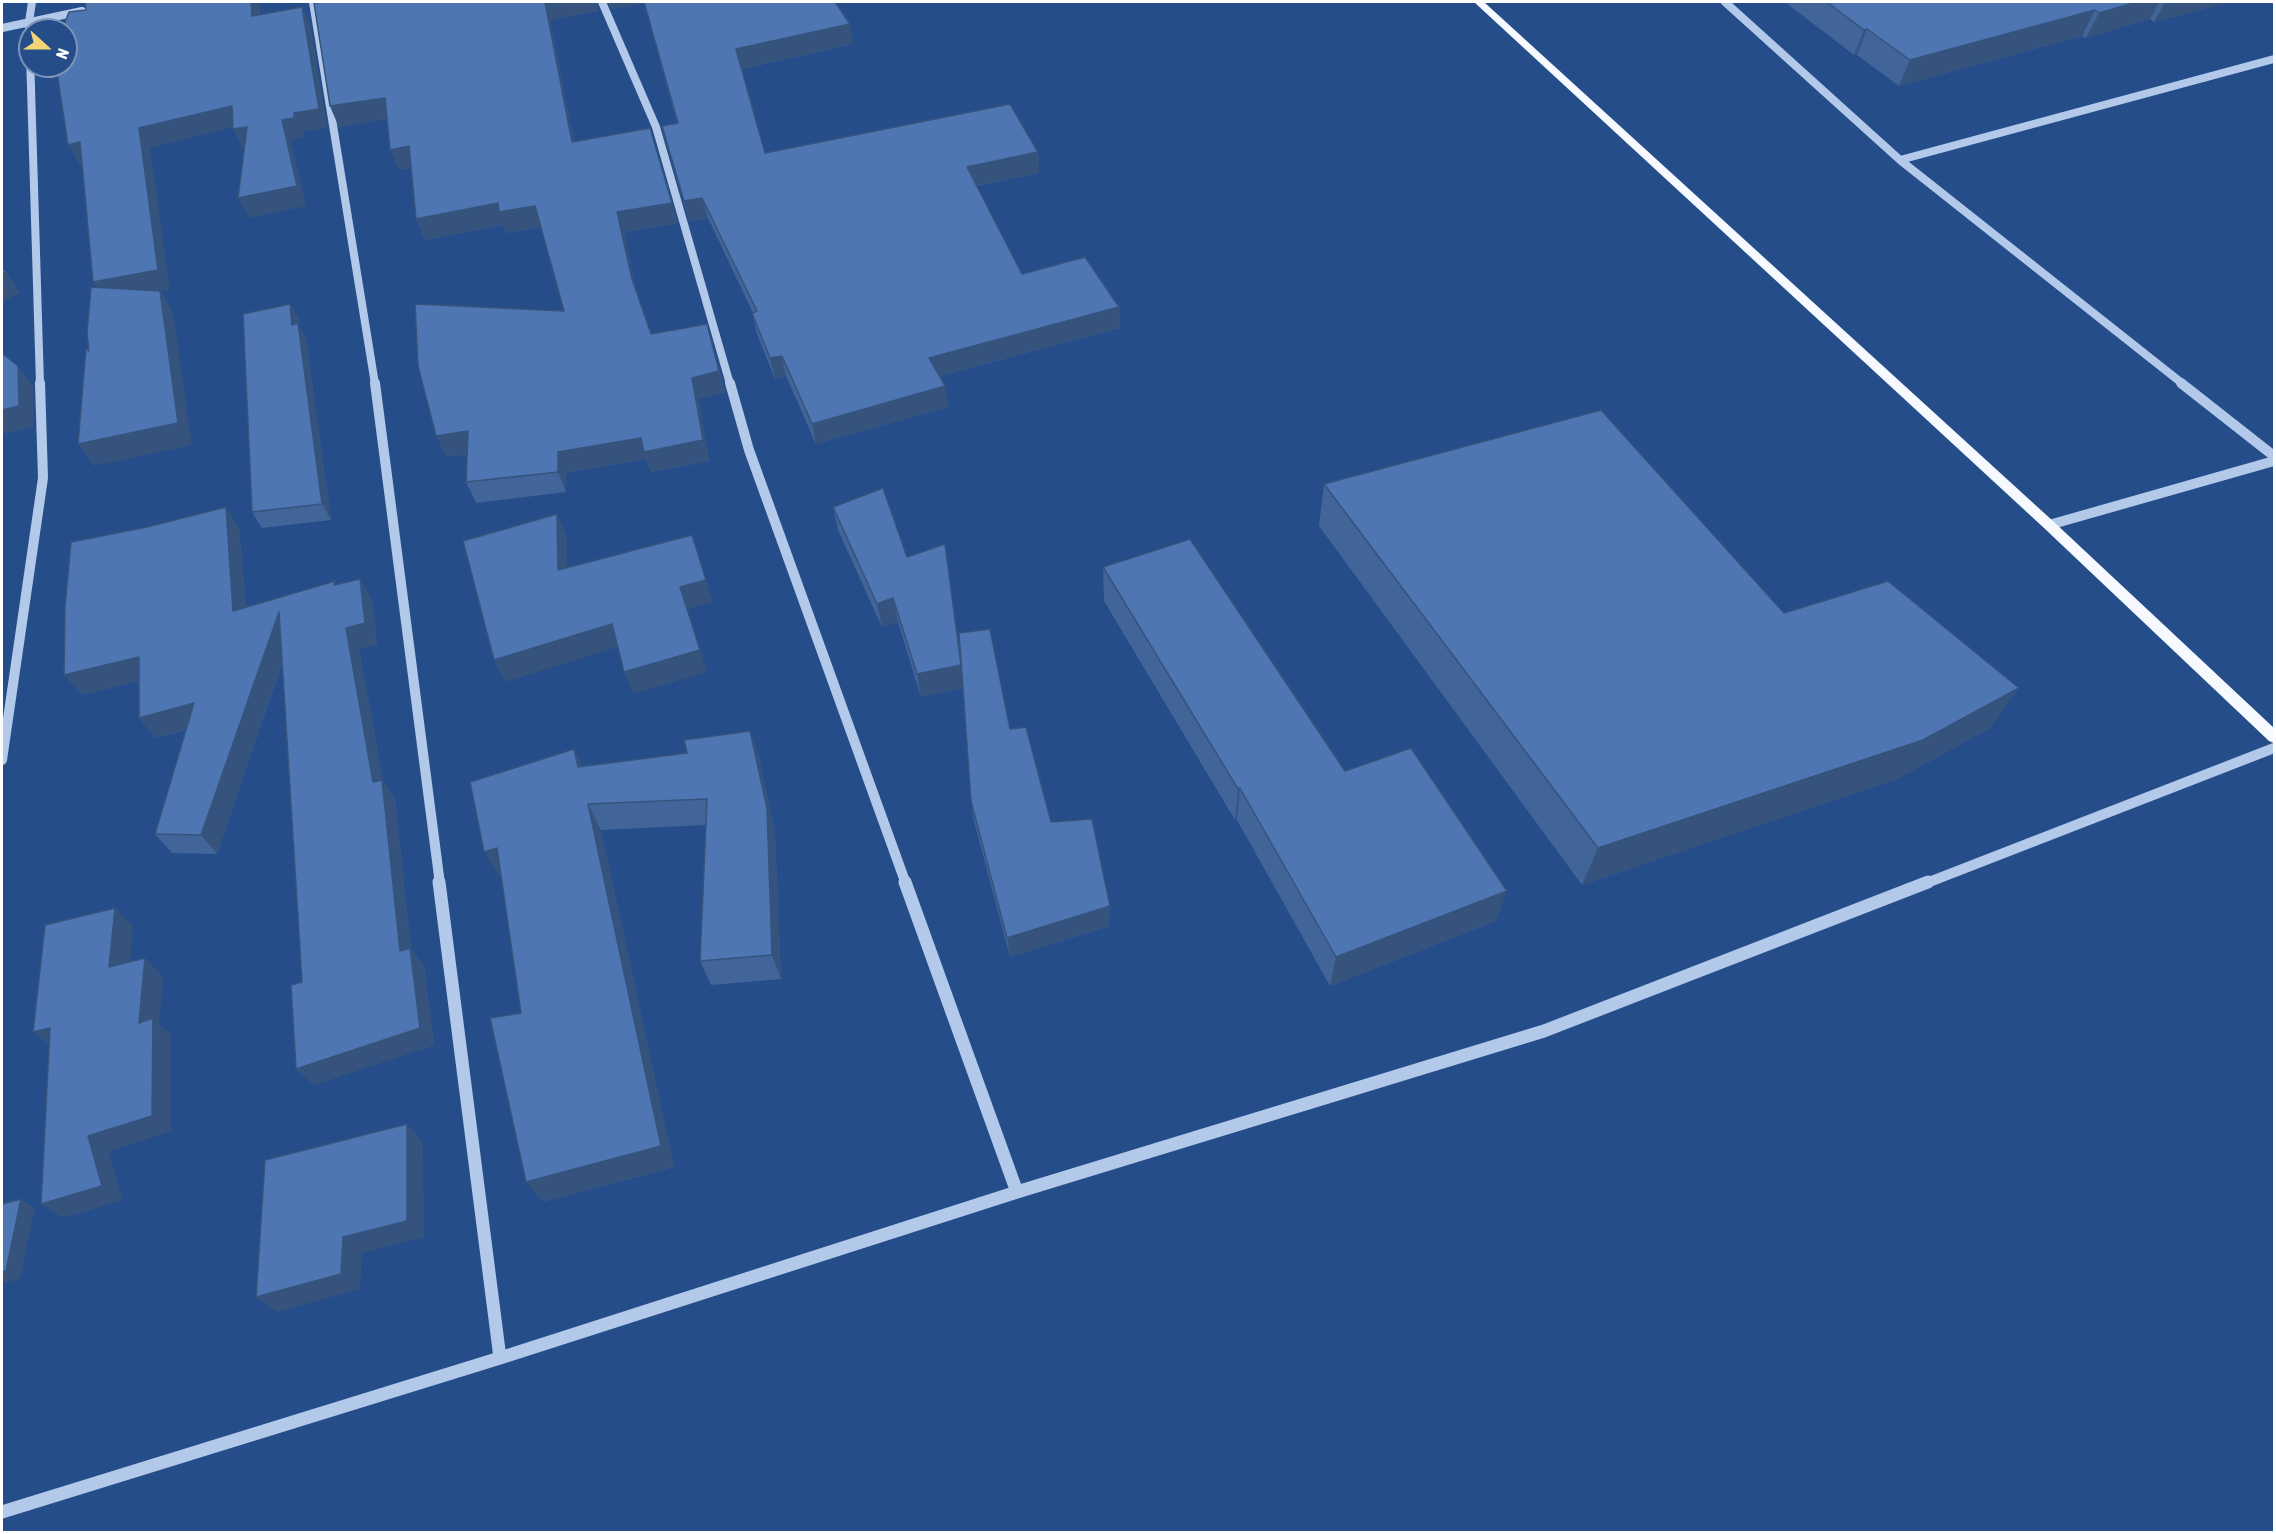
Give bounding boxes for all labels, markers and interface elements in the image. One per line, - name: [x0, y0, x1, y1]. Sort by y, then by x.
- north arrow: [18, 18, 78, 78]
- text: N: [53, 46, 73, 61]

